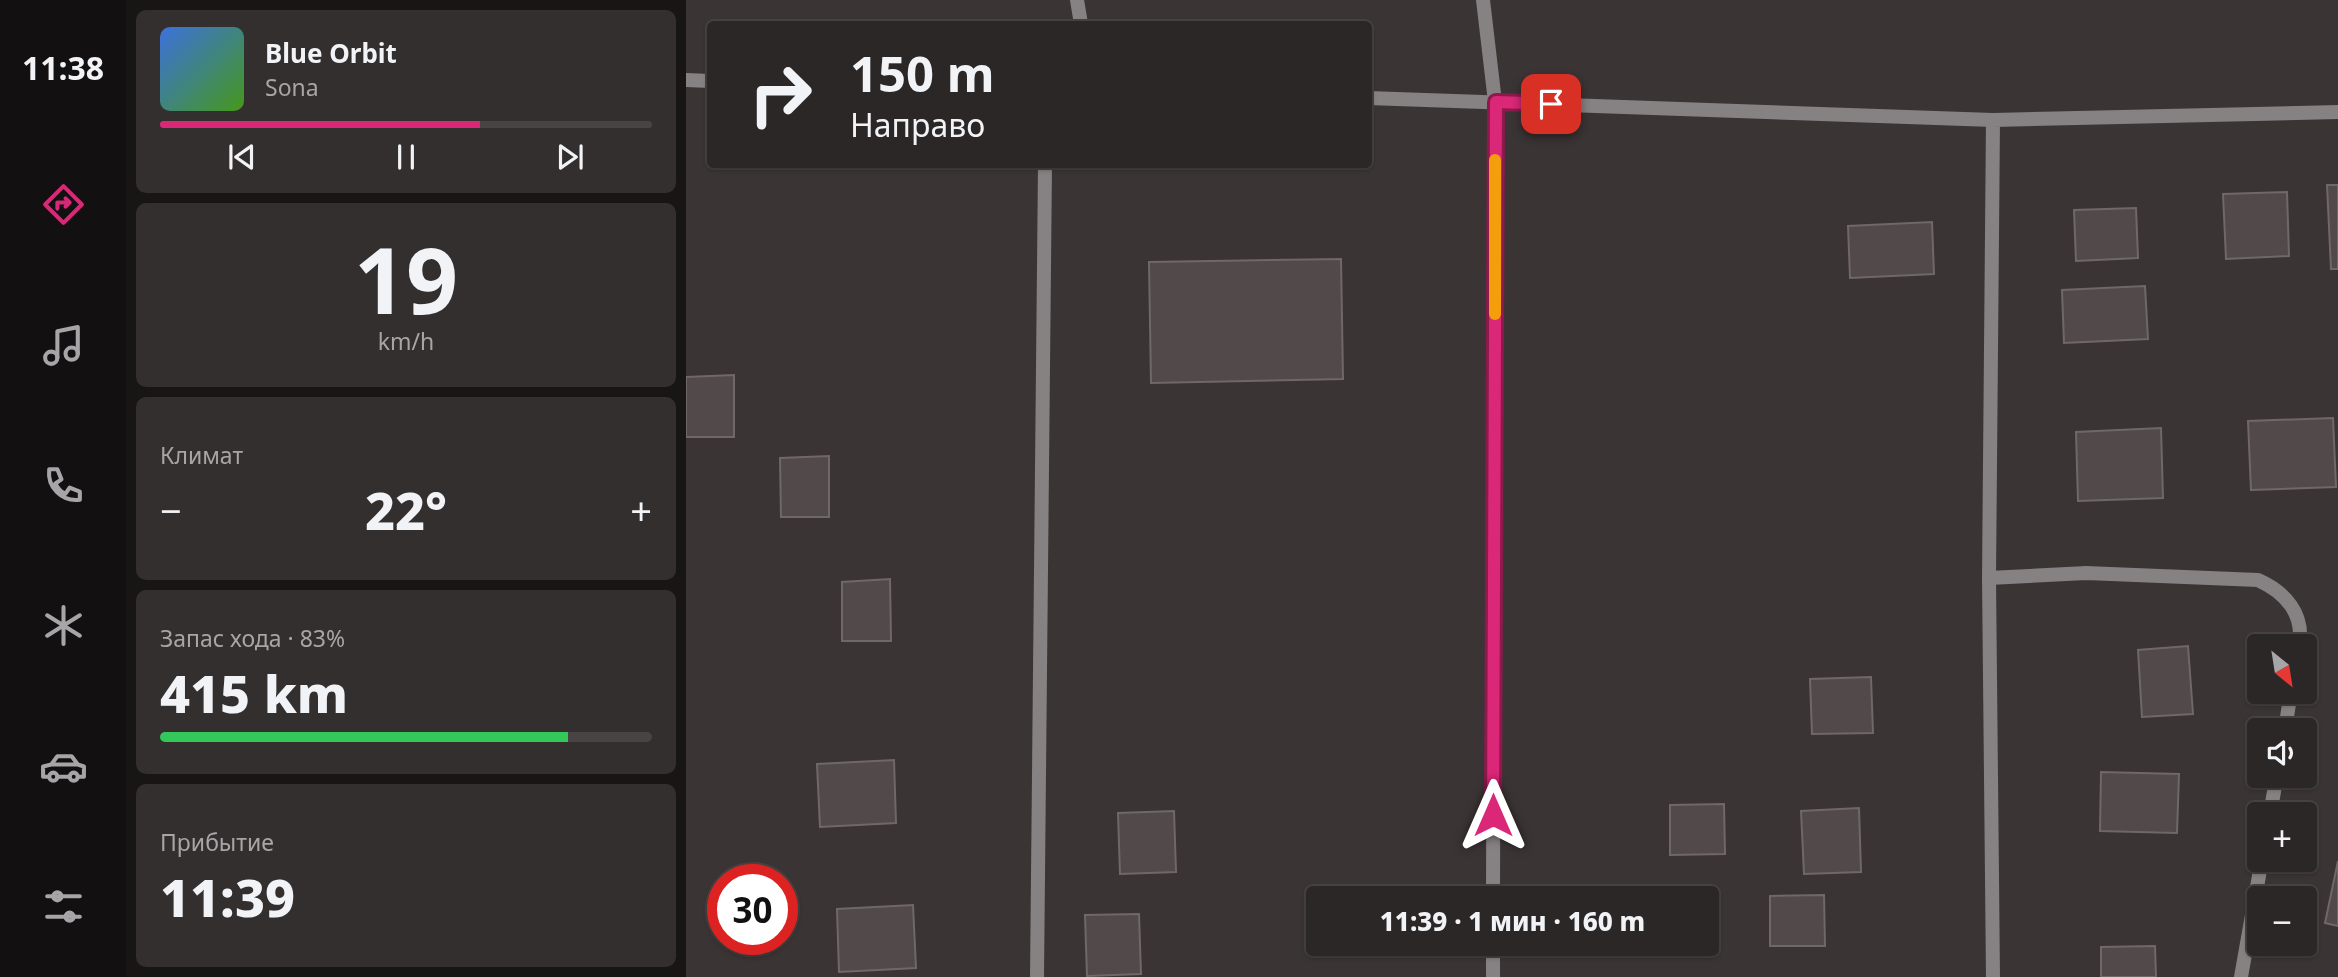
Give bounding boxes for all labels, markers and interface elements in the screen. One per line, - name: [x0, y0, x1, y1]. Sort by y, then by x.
- text: Blue Orbit: [265, 35, 397, 71]
- text: 150 m: [850, 40, 995, 106]
- text: 11:38: [22, 46, 104, 89]
- icon: right: [735, 49, 826, 140]
- text: Sona: [265, 71, 319, 103]
- pin: [1521, 74, 1581, 134]
- icon: arrive: [1532, 85, 1570, 123]
- text: Направо: [850, 103, 985, 146]
- icon: previous: [223, 138, 261, 176]
- icon: pause: [387, 138, 425, 176]
- icon: next: [551, 138, 589, 176]
- icon: directions: [39, 180, 88, 229]
- text: 19: [354, 217, 458, 341]
- icon: music: [39, 321, 88, 370]
- text: km/h: [378, 325, 434, 357]
- text: Климат: [160, 439, 243, 471]
- icon: phone: [39, 461, 88, 510]
- text: 22°: [365, 474, 447, 545]
- text: −: [160, 484, 182, 536]
- text: +: [630, 484, 652, 536]
- icon: climate: [39, 601, 88, 650]
- text: Запас хода · 83%: [160, 622, 345, 654]
- north arrow: [2247, 634, 2317, 704]
- map controls: [2247, 634, 2317, 956]
- text: 415 km: [160, 657, 348, 728]
- button: sound: [2247, 718, 2317, 788]
- icon: car: [39, 742, 88, 791]
- position arrow: [1456, 778, 1530, 852]
- button: +: [2247, 802, 2317, 872]
- text: Прибытие: [160, 826, 274, 858]
- text: 11:39: [160, 861, 295, 932]
- speed limit sign: 30: [707, 864, 798, 955]
- icon: filters: [39, 882, 88, 931]
- button: −: [2247, 886, 2317, 956]
- text: 11:39 · 1 мин · 160 m: [1380, 903, 1645, 939]

